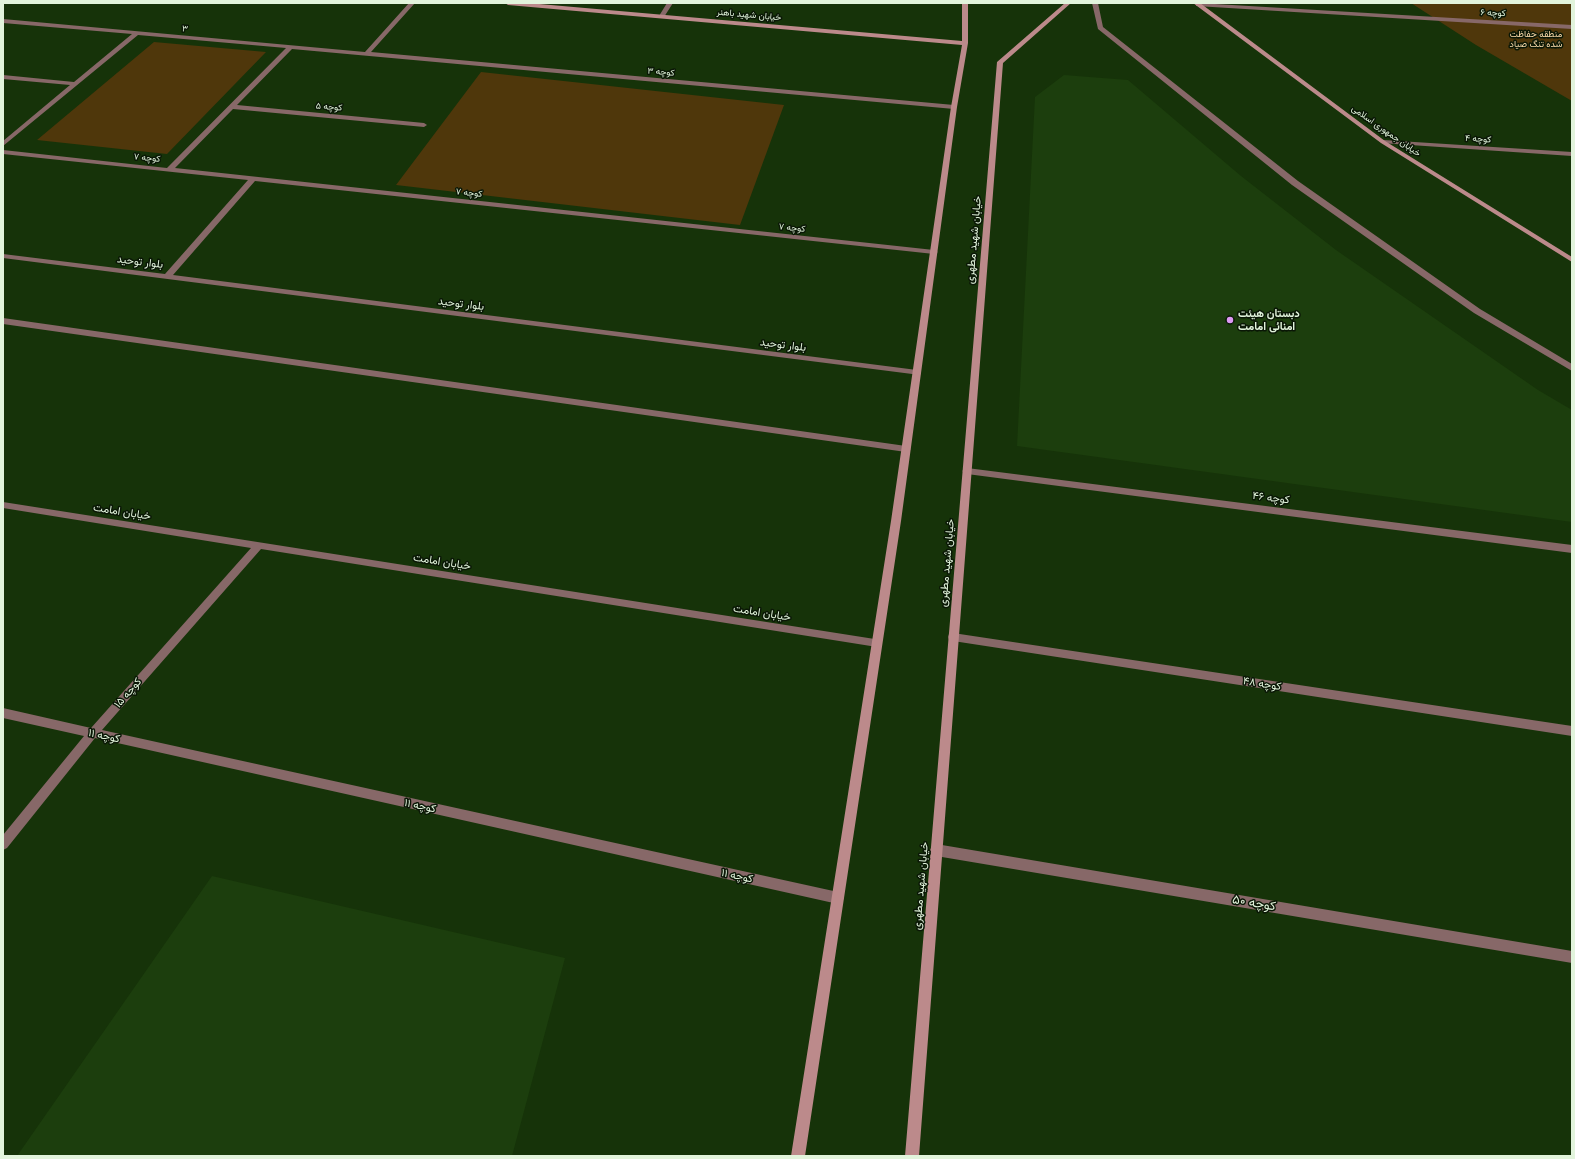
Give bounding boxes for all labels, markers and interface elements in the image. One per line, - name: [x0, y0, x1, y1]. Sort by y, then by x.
- street label: خیابان شهید باهنر: [716, 7, 782, 23]
- street label: کوچه ۶: [1480, 7, 1506, 19]
- street label: ۳: [182, 23, 188, 35]
- park label: منطقه حفاظت شده تنگ صیاد: [1510, 29, 1562, 50]
- street label: کوچه ۳: [647, 65, 675, 79]
- street label: کوچه ۵: [315, 100, 343, 114]
- street label: خیابان جمهوری اسلامی: [1349, 103, 1423, 159]
- street label: کوچه ۴: [1465, 133, 1491, 145]
- street label: کوچه ۷: [133, 151, 161, 165]
- street label: کوچه ۷: [455, 186, 483, 200]
- street label: خیابان شهید مطهری: [964, 195, 984, 285]
- street label: کوچه ۷: [778, 221, 806, 235]
- street label: بلوار توحید: [116, 253, 164, 271]
- street label: بلوار توحید: [437, 295, 485, 313]
- place label: دبستان هیئت امنائی امامت: [1238, 307, 1300, 333]
- marker: دبستان هیئت امنائی امامت: [1225, 315, 1235, 325]
- street label: بلوار توحید: [759, 336, 807, 354]
- street label: کوچه ۴۶: [1252, 489, 1290, 507]
- street label: خیابان امامت: [92, 501, 152, 523]
- street label: خیابان شهید مطهری: [937, 518, 957, 608]
- street label: خیابان امامت: [412, 551, 472, 573]
- street label: خیابان امامت: [732, 602, 792, 624]
- street label: کوچه ۴۸: [1242, 674, 1282, 694]
- street label: کوچه ۱۵: [111, 675, 145, 711]
- street label: کوچه ۱۱: [87, 726, 121, 746]
- street label: کوچه ۱۱: [403, 796, 437, 816]
- street label: خیابان شهید مطهری: [911, 841, 931, 931]
- street label: کوچه ۱۱: [720, 866, 754, 886]
- street label: کوچه ۵۰: [1231, 892, 1277, 914]

